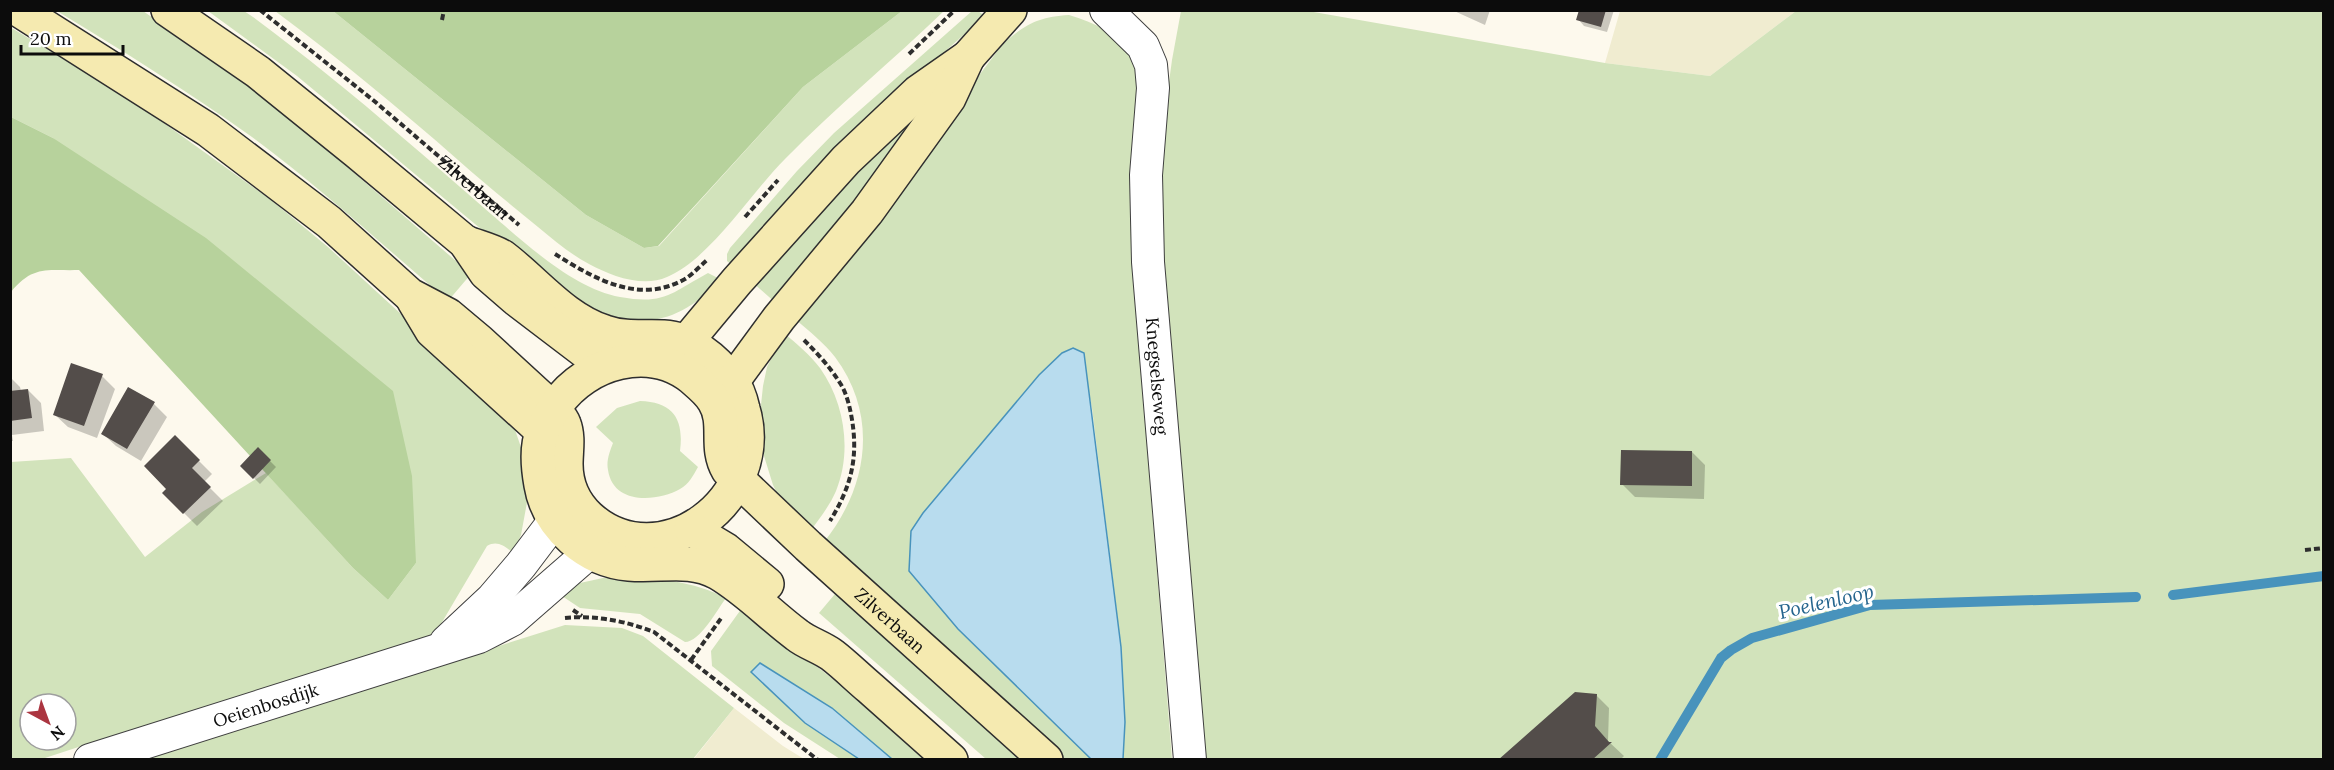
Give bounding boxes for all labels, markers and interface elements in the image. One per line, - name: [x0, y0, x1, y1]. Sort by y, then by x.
- scale bar: [21, 18, 123, 56]
- text: 20 m: [30, 27, 72, 50]
- street label: Zilverbaan: [434, 150, 515, 224]
- street label: Knegselseweg: [1141, 316, 1174, 437]
- water label: Poelenloop: [1776, 578, 1876, 624]
- street label: Zilverbaan: [850, 582, 931, 658]
- street label: Oeienbosdijk: [210, 677, 321, 732]
- north arrow: [18, 692, 78, 752]
- text: N: [47, 722, 69, 745]

